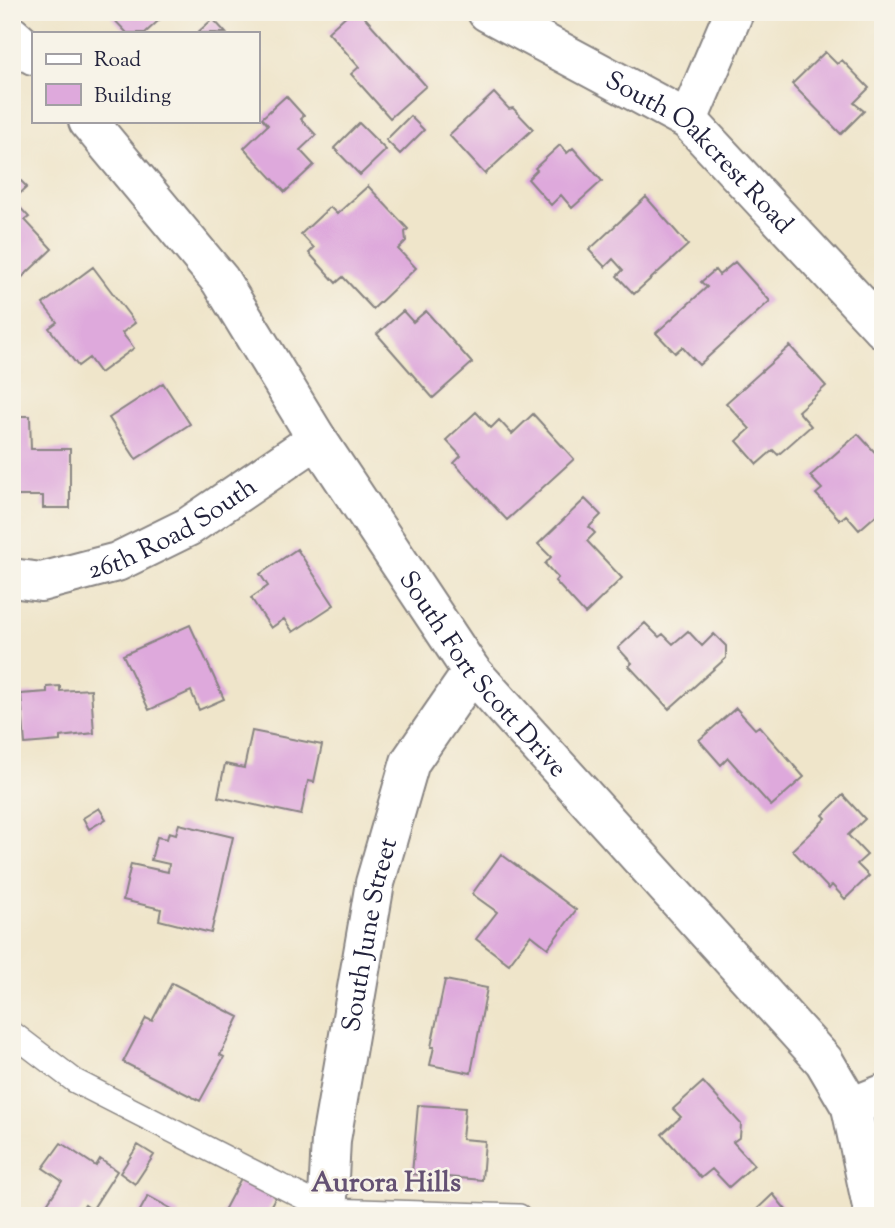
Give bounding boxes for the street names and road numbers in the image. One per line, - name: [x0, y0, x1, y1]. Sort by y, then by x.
- street label: South Oakcrest Road: [598, 63, 801, 243]
- street label: 26th Road South: [84, 469, 265, 590]
- street label: South Fort Scott Drive: [389, 564, 575, 786]
- street label: South June Street: [334, 834, 408, 1035]

